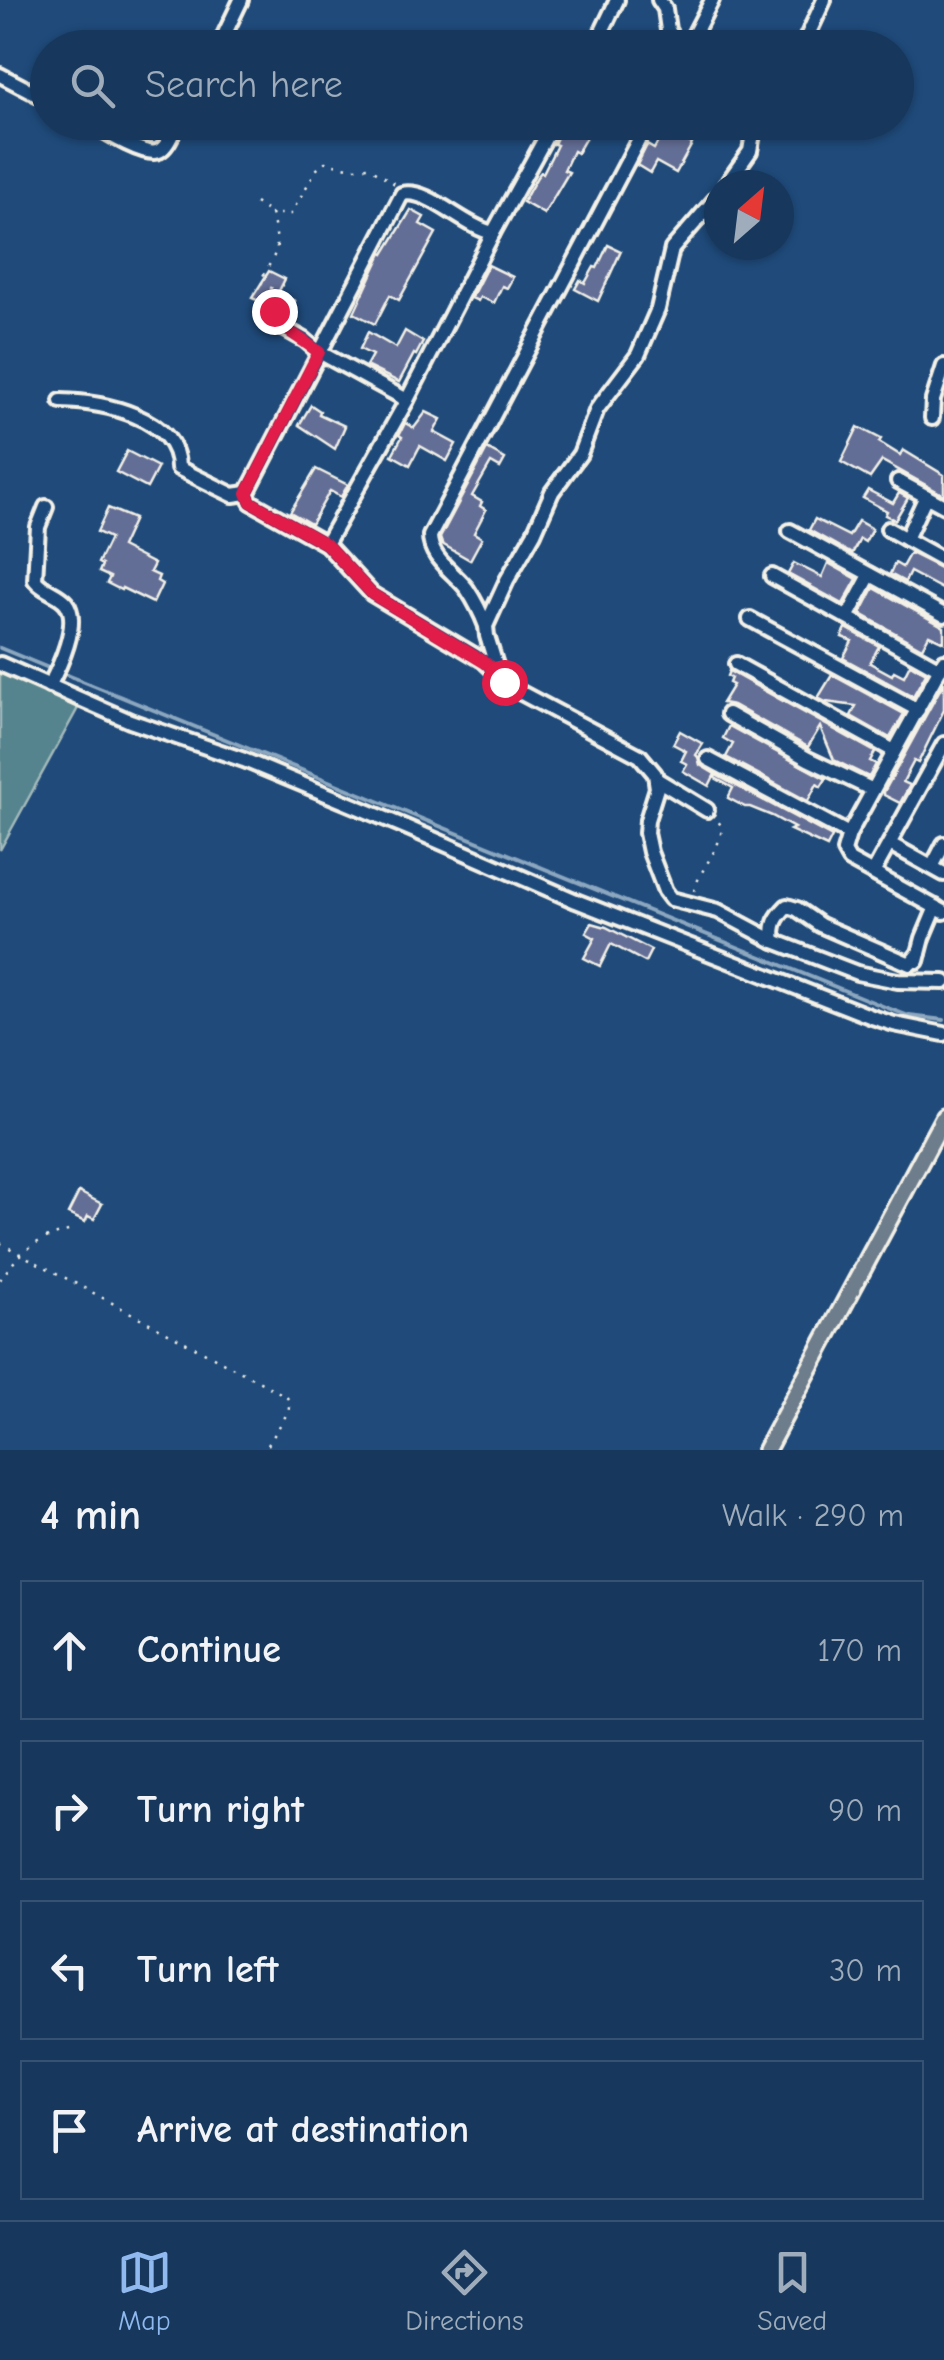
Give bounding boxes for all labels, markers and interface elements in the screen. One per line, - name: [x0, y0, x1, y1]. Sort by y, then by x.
- search box: [30, 30, 914, 140]
- icon: search: [65, 58, 120, 113]
- text: Search here: [145, 63, 343, 107]
- north arrow: [704, 170, 794, 260]
- route end: [252, 289, 298, 335]
- route start: [482, 660, 528, 706]
- text: 4 min: [40, 1491, 141, 1540]
- text: Walk · 290 m: [722, 1497, 904, 1534]
- icon: ahead: [42, 1623, 97, 1678]
- text: Continue: [137, 1628, 281, 1672]
- text: 170 m: [818, 1632, 902, 1669]
- icon: right: [42, 1783, 97, 1838]
- text: Turn right: [137, 1788, 304, 1832]
- text: 90 m: [828, 1792, 902, 1829]
- icon: left: [42, 1943, 97, 1998]
- text: Turn left: [137, 1948, 278, 1992]
- text: 30 m: [829, 1952, 902, 1989]
- icon: arrive: [42, 2103, 97, 2158]
- text: Arrive at destination: [137, 2108, 469, 2152]
- tab: Map: [117, 2245, 172, 2337]
- tab: Directions: [405, 2245, 524, 2337]
- tab: Saved: [757, 2245, 827, 2337]

